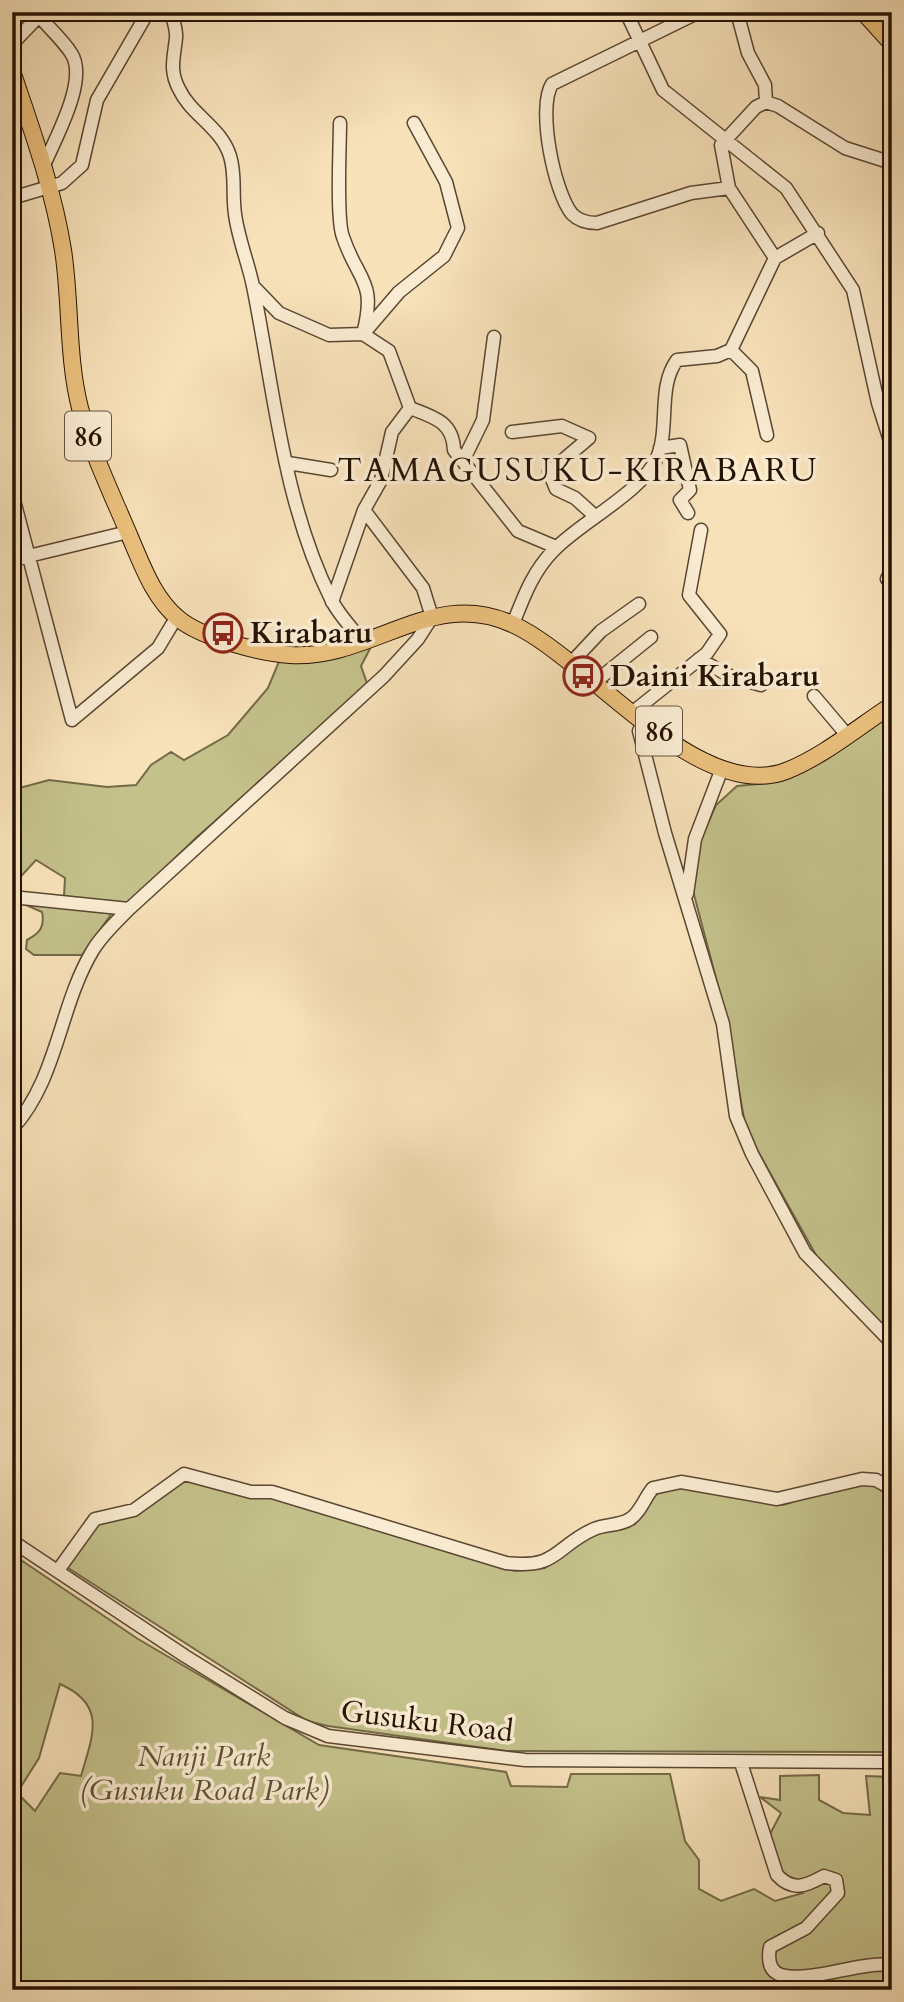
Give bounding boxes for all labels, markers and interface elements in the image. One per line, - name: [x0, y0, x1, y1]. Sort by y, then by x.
- road number: 86: [65, 412, 111, 460]
- district label: TAMAGUSUKU-KIRABARU: [338, 448, 818, 493]
- bus stop icon: Kirabaru: [202, 612, 244, 654]
- place label: Kirabaru: [250, 613, 373, 654]
- bus stop icon: Daini Kirabaru: [562, 655, 604, 697]
- place label: Daini Kirabaru: [610, 656, 820, 697]
- road number: 86: [636, 706, 682, 756]
- street label: Gusuku Road: [338, 1691, 515, 1752]
- park label: Nanji Park (Gusuku Road Park): [79, 1736, 329, 1811]

